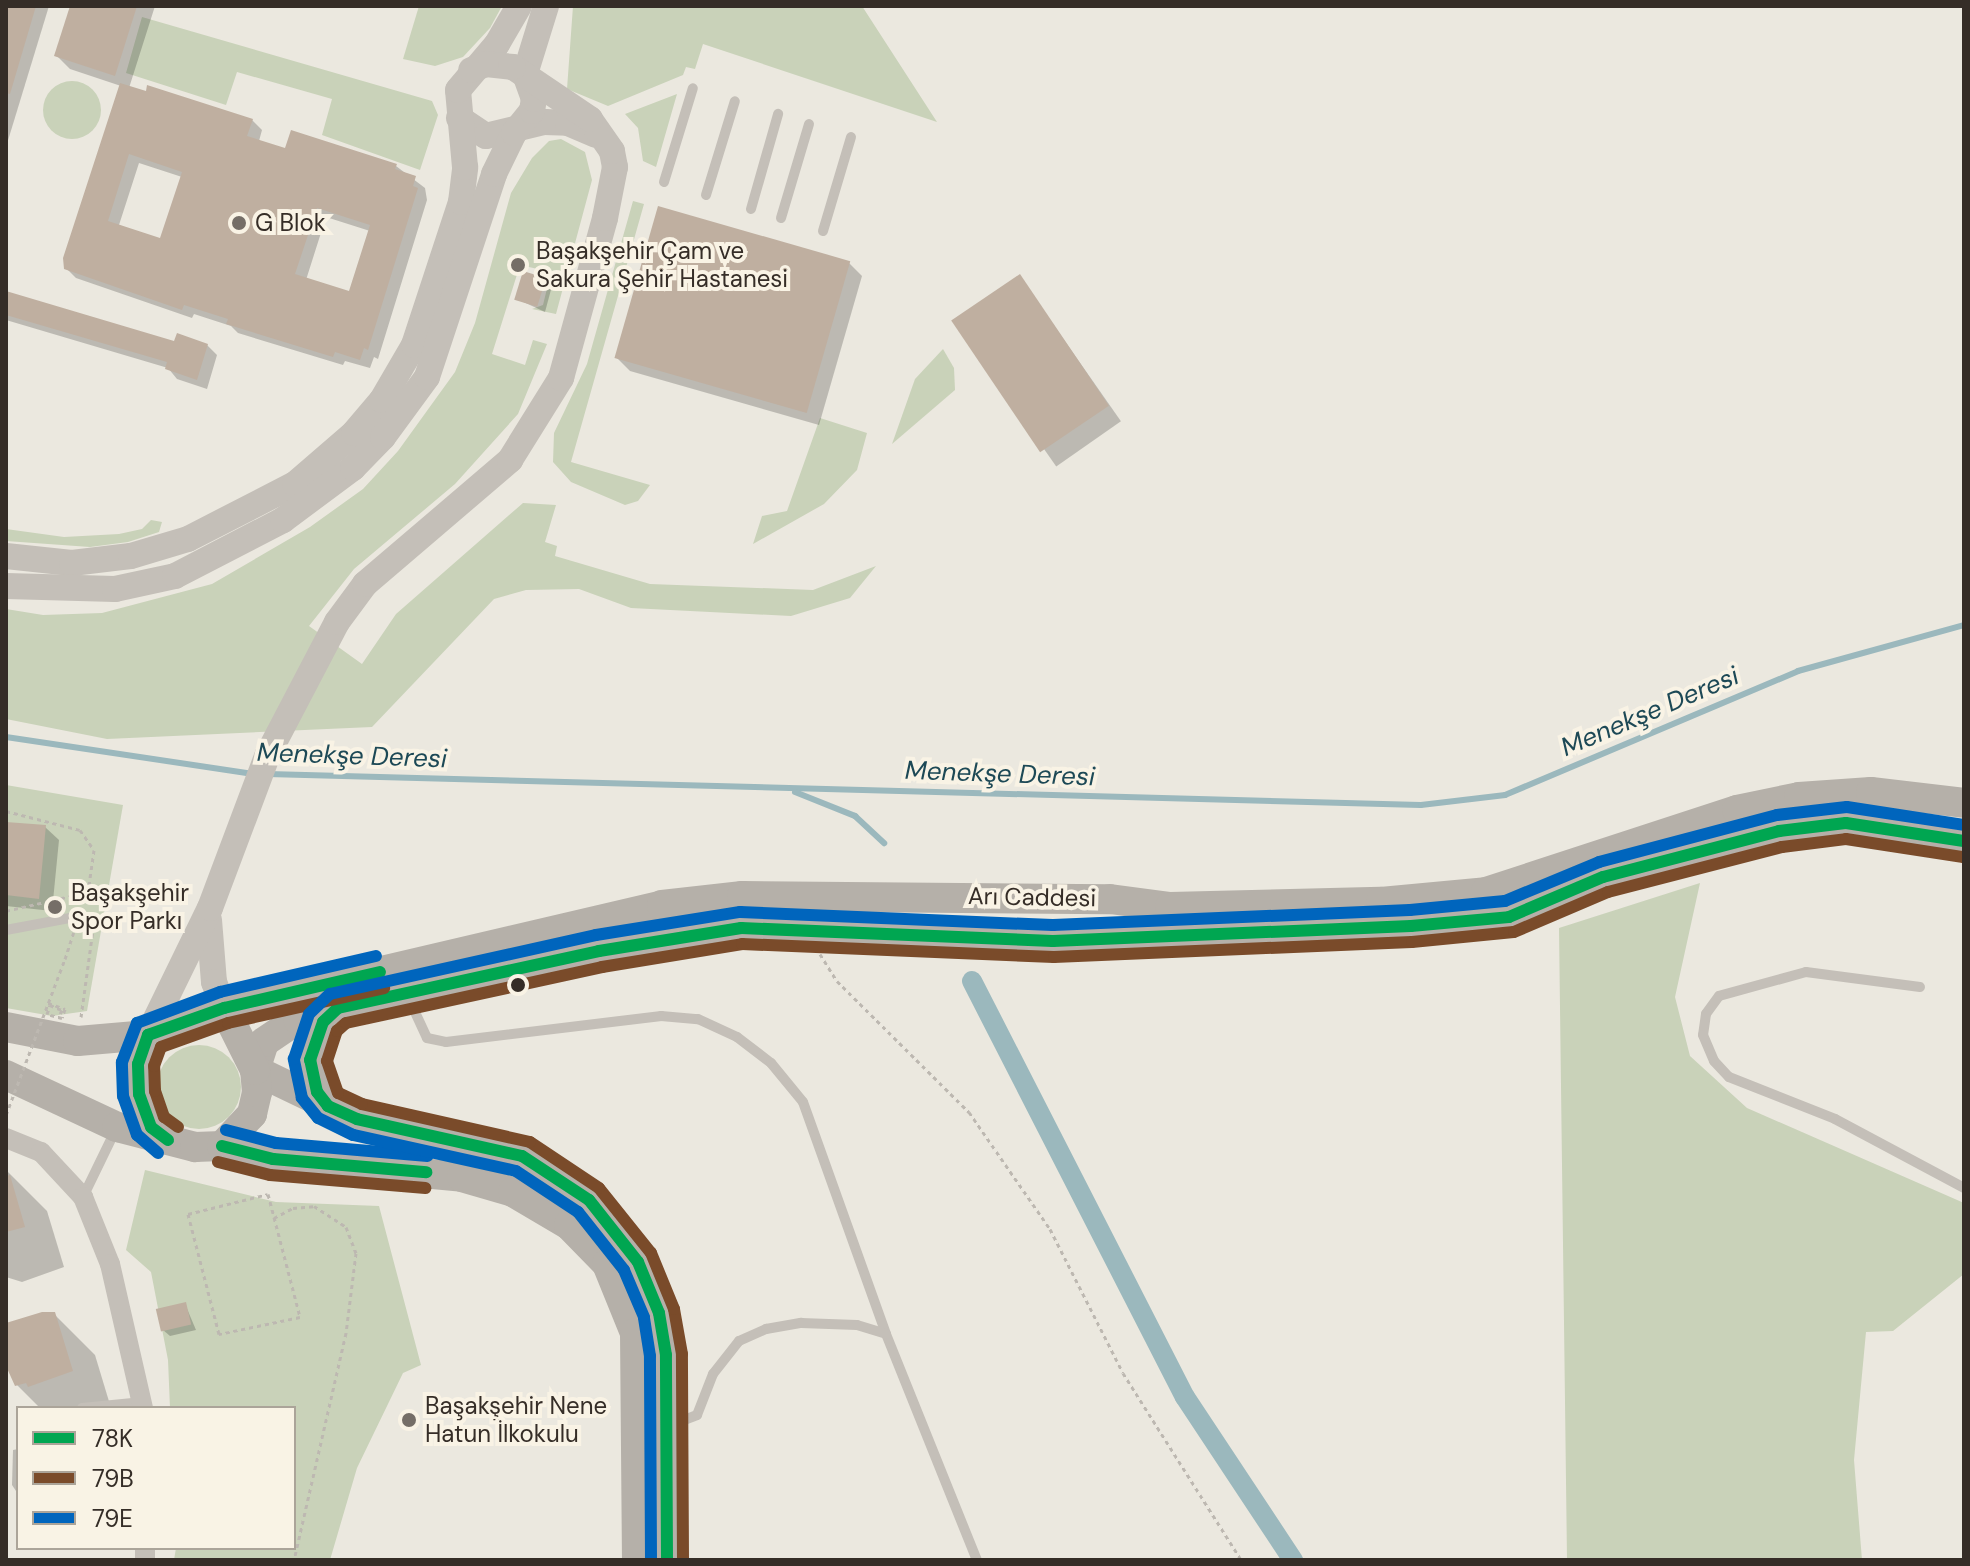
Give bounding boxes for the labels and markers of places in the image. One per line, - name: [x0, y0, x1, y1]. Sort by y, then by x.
- place label: G Blok: [255, 209, 326, 237]
- marker: G Blok: [230, 214, 248, 232]
- place label: Başakşehir Çam ve Sakura Şehir Hastanesi: [536, 237, 788, 293]
- marker: Başakşehir Çam ve Sakura Şehir Hastanesi: [507, 254, 529, 276]
- place label: Başakşehir Spor Parkı: [71, 879, 189, 935]
- marker: Başakşehir Spor Parkı: [46, 898, 64, 916]
- unlabelled marker: [510, 977, 526, 993]
- place label: Başakşehir Nene Hatun İlkokulu: [425, 1392, 607, 1448]
- marker: Başakşehir Nene Hatun İlkokulu: [400, 1411, 418, 1429]

